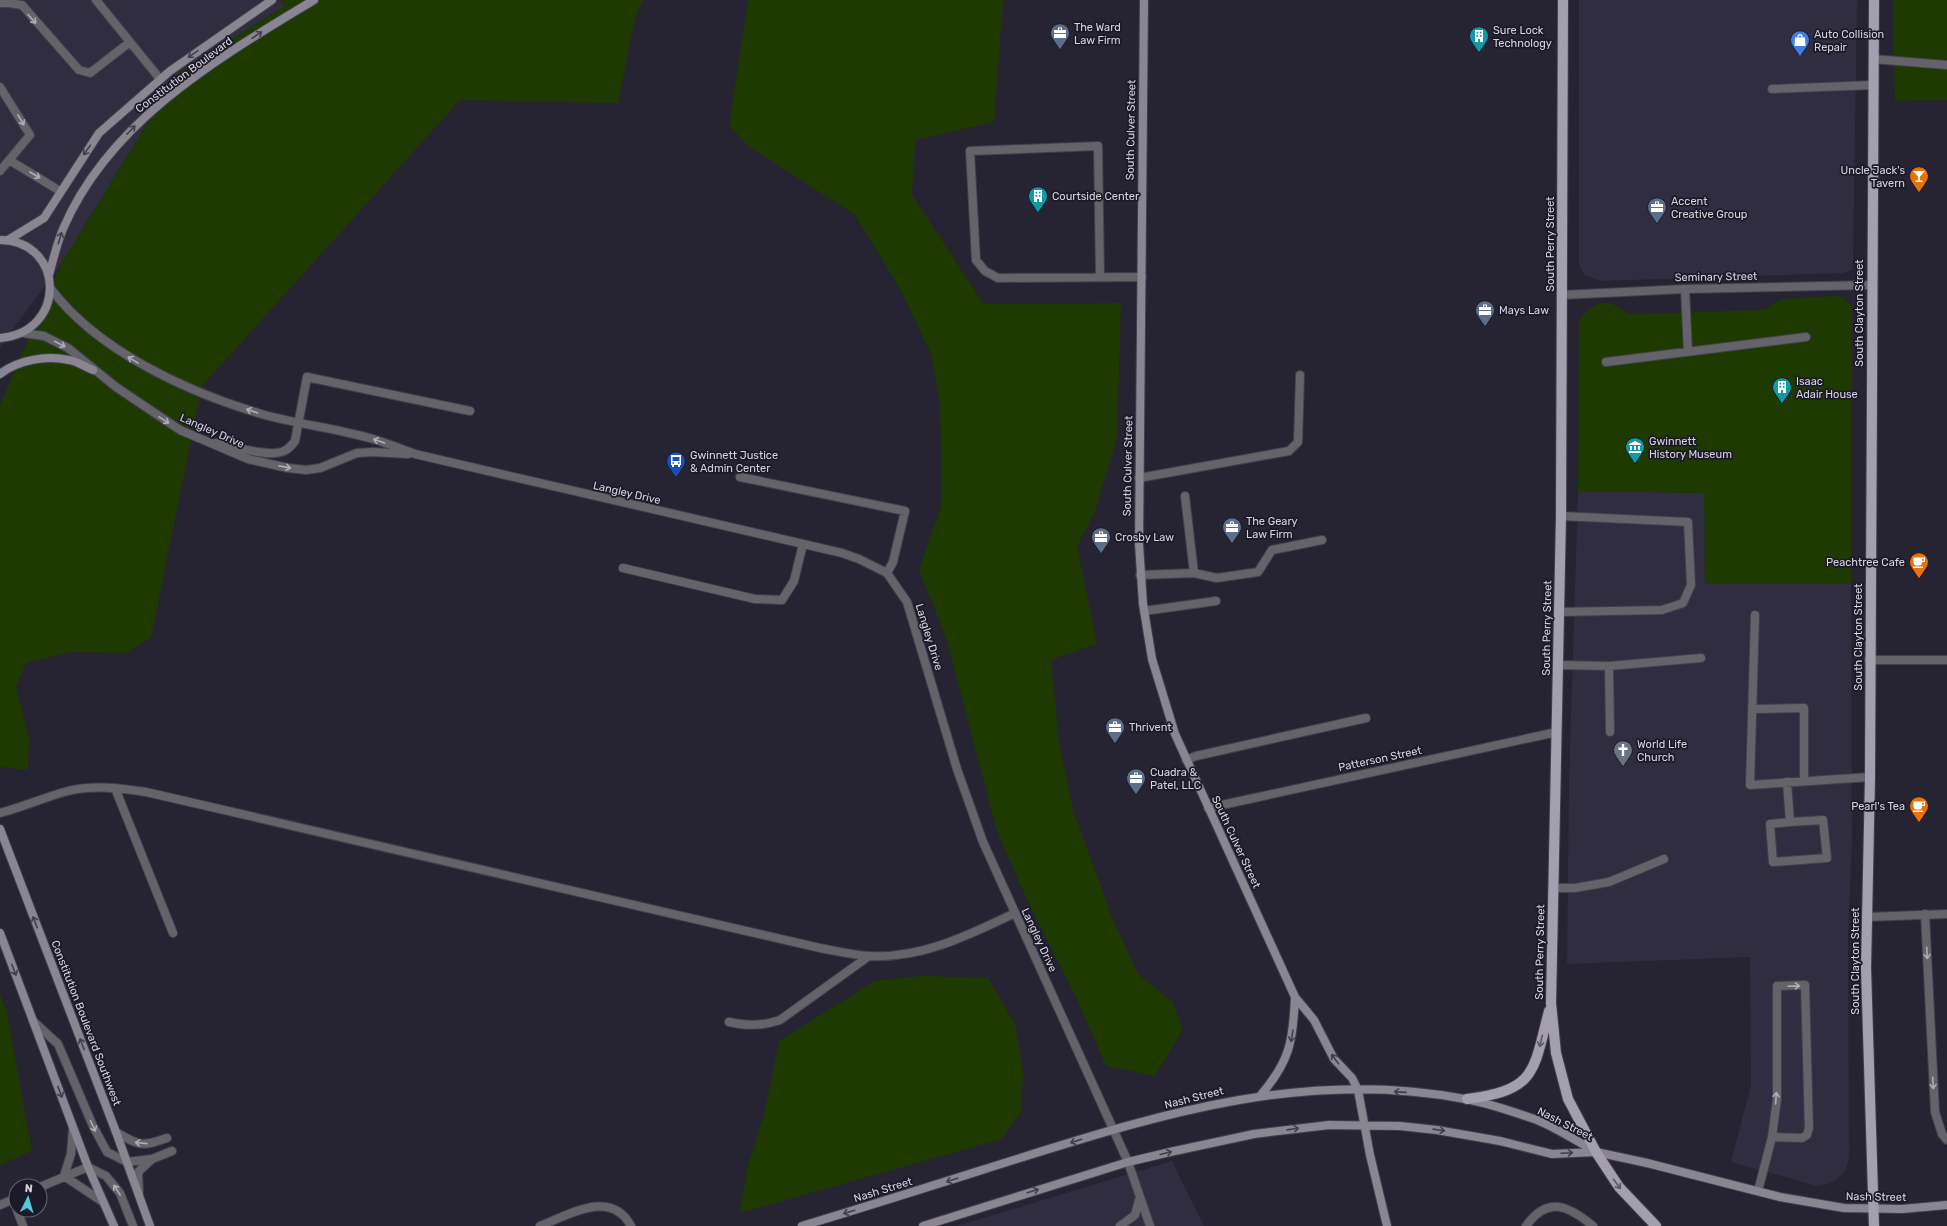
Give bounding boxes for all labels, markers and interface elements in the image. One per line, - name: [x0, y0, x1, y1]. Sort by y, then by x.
- one-way arrow: [28, 13, 37, 24]
- place label: The Ward Law Firm: [1074, 21, 1121, 47]
- office icon: The Ward Law Firm: [1049, 22, 1071, 50]
- place label: Sure Lock Technology: [1493, 24, 1552, 50]
- building icon: Sure Lock Technology: [1468, 25, 1490, 53]
- place label: Auto Collision Repair: [1814, 28, 1884, 54]
- shop icon: Auto Collision Repair: [1789, 29, 1811, 57]
- one-way arrow: [251, 31, 262, 39]
- street label: Constitution Boulevard: [133, 34, 235, 116]
- one-way arrow: [188, 50, 199, 58]
- street label: South Culver Street: [1124, 79, 1138, 180]
- one-way arrow: [17, 114, 25, 126]
- one-way arrow: [126, 125, 136, 135]
- one-way arrow: [83, 144, 91, 155]
- place label: Uncle Jack's Tavern: [1841, 164, 1905, 190]
- bar icon: Uncle Jack's Tavern: [1908, 165, 1930, 193]
- one-way arrow: [29, 172, 41, 180]
- building icon: Courtside Center: [1027, 185, 1049, 213]
- place label: Courtside Center: [1052, 190, 1140, 203]
- place label: Accent Creative Group: [1671, 195, 1747, 221]
- street label: South Perry Street: [1544, 196, 1557, 292]
- office icon: Accent Creative Group: [1646, 196, 1668, 224]
- one-way arrow: [57, 232, 64, 245]
- street label: South Clayton Street: [1853, 259, 1866, 367]
- street label: Seminary Street: [1675, 270, 1758, 284]
- office icon: Mays Law: [1474, 299, 1496, 327]
- place label: Mays Law: [1499, 304, 1549, 317]
- one-way arrow: [53, 341, 65, 348]
- one-way arrow: [127, 355, 139, 363]
- place label: Isaac Adair House: [1796, 375, 1858, 401]
- building icon: Isaac Adair House: [1771, 376, 1793, 404]
- one-way arrow: [247, 406, 259, 414]
- street label: Langley Drive: [178, 411, 246, 451]
- street label: South Culver Street: [1121, 415, 1135, 516]
- one-way arrow: [159, 416, 170, 425]
- place label: Gwinnett History Museum: [1649, 435, 1732, 461]
- museum icon: Gwinnett History Museum: [1624, 436, 1646, 464]
- one-way arrow: [372, 437, 385, 444]
- place label: Gwinnett Justice & Admin Center: [690, 449, 778, 475]
- bus stop icon: Gwinnett Justice & Admin Center: [665, 450, 687, 478]
- one-way arrow: [278, 464, 291, 472]
- street label: Langley Drive: [592, 479, 662, 507]
- place label: The Geary Law Firm: [1246, 515, 1298, 541]
- office icon: The Geary Law Firm: [1221, 516, 1243, 544]
- office icon: Crosby Law: [1090, 526, 1112, 554]
- place label: Crosby Law: [1115, 531, 1174, 544]
- cafe icon: Peachtree Cafe: [1908, 551, 1930, 579]
- place label: Peachtree Cafe: [1826, 556, 1905, 569]
- street label: South Perry Street: [1540, 580, 1554, 676]
- street label: South Clayton Street: [1852, 583, 1865, 691]
- street label: Langley Drive: [913, 602, 945, 672]
- office icon: Thrivent: [1104, 716, 1126, 744]
- place label: Thrivent: [1129, 721, 1172, 734]
- place label: World Life Church: [1637, 738, 1687, 764]
- church icon: World Life Church: [1612, 739, 1634, 767]
- street label: Patterson Street: [1337, 744, 1424, 774]
- place label: Cuadra & Patel, LLC: [1150, 766, 1201, 792]
- office icon: Cuadra & Patel, LLC: [1125, 767, 1147, 795]
- street label: South Culver Street: [1209, 794, 1263, 891]
- cafe icon: Pearl's Tea: [1908, 795, 1930, 823]
- place label: Pearl's Tea: [1851, 800, 1905, 813]
- street label: South Perry Street: [1533, 904, 1547, 1000]
- street label: Langley Drive: [1019, 906, 1059, 974]
- street label: South Clayton Street: [1849, 907, 1862, 1015]
- one-way arrow: [31, 917, 39, 929]
- street label: Constitution Boulevard Southwest: [48, 938, 124, 1108]
- one-way arrow: [1923, 946, 1930, 959]
- one-way arrow: [10, 963, 18, 975]
- one-way arrow: [1787, 982, 1800, 989]
- one-way arrow: [1288, 1029, 1296, 1042]
- one-way arrow: [1537, 1034, 1545, 1047]
- one-way arrow: [77, 1038, 85, 1050]
- one-way arrow: [1330, 1054, 1339, 1065]
- one-way arrow: [1929, 1076, 1937, 1089]
- street label: Nash Street: [1163, 1084, 1226, 1112]
- one-way arrow: [56, 1085, 64, 1097]
- one-way arrow: [1394, 1088, 1407, 1095]
- one-way arrow: [1773, 1092, 1780, 1105]
- street label: Nash Street: [1535, 1104, 1596, 1144]
- one-way arrow: [90, 1119, 97, 1131]
- one-way arrow: [1286, 1125, 1299, 1133]
- one-way arrow: [1432, 1126, 1445, 1134]
- one-way arrow: [1069, 1138, 1082, 1145]
- one-way arrow: [134, 1140, 147, 1147]
- one-way arrow: [1159, 1148, 1172, 1156]
- one-way arrow: [1560, 1150, 1573, 1157]
- street label: Nash Street: [852, 1175, 915, 1205]
- one-way arrow: [945, 1177, 958, 1184]
- north arrow: [8, 1178, 48, 1218]
- one-way arrow: [1613, 1179, 1622, 1190]
- text: N: [24, 1182, 33, 1195]
- one-way arrow: [113, 1185, 121, 1196]
- one-way arrow: [1026, 1187, 1039, 1194]
- street label: Nash Street: [1846, 1190, 1907, 1204]
- one-way arrow: [843, 1209, 856, 1216]

